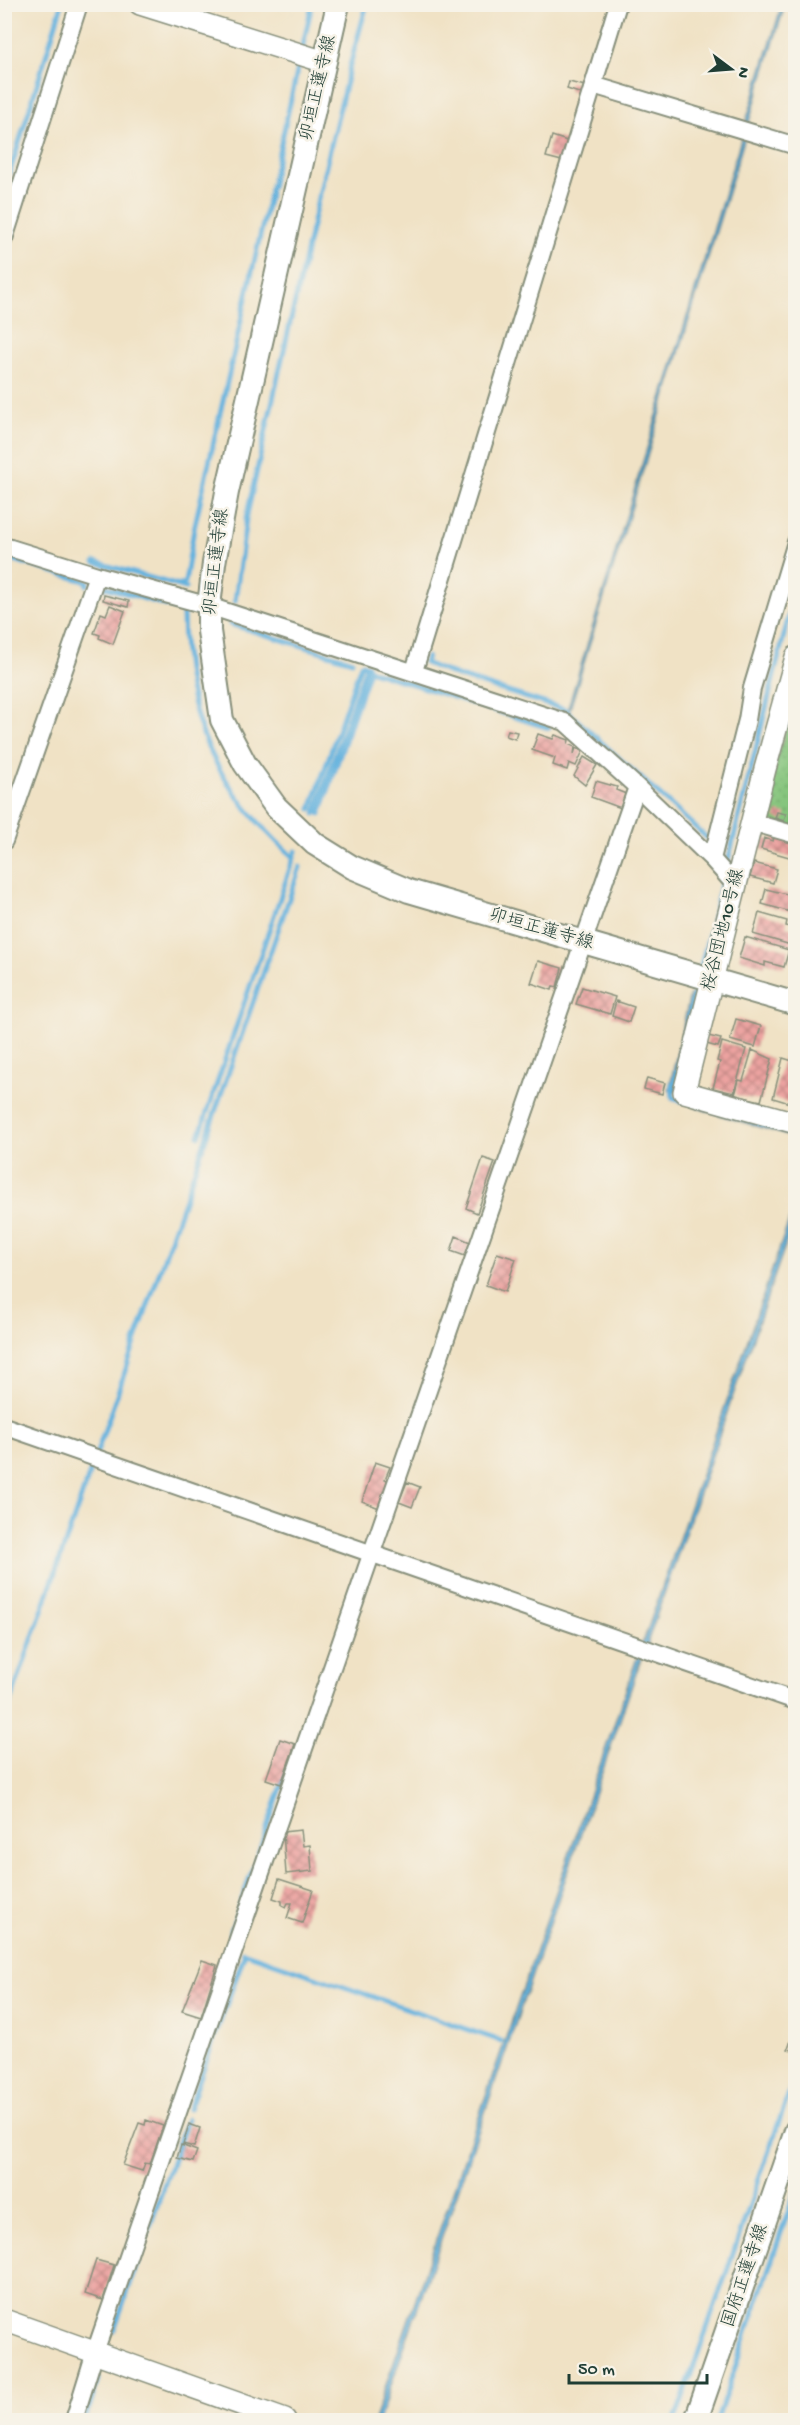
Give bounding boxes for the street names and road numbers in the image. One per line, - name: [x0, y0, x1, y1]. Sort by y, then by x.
- street label: 卯垣正蓮寺線: [296, 33, 341, 143]
- street label: 卯垣正蓮寺線: [199, 507, 234, 617]
- street label: 桜谷団地10号線: [698, 866, 749, 993]
- street label: 卯垣正蓮寺線: [486, 904, 596, 955]
- street label: 国府正蓮寺線: [718, 2221, 774, 2330]

